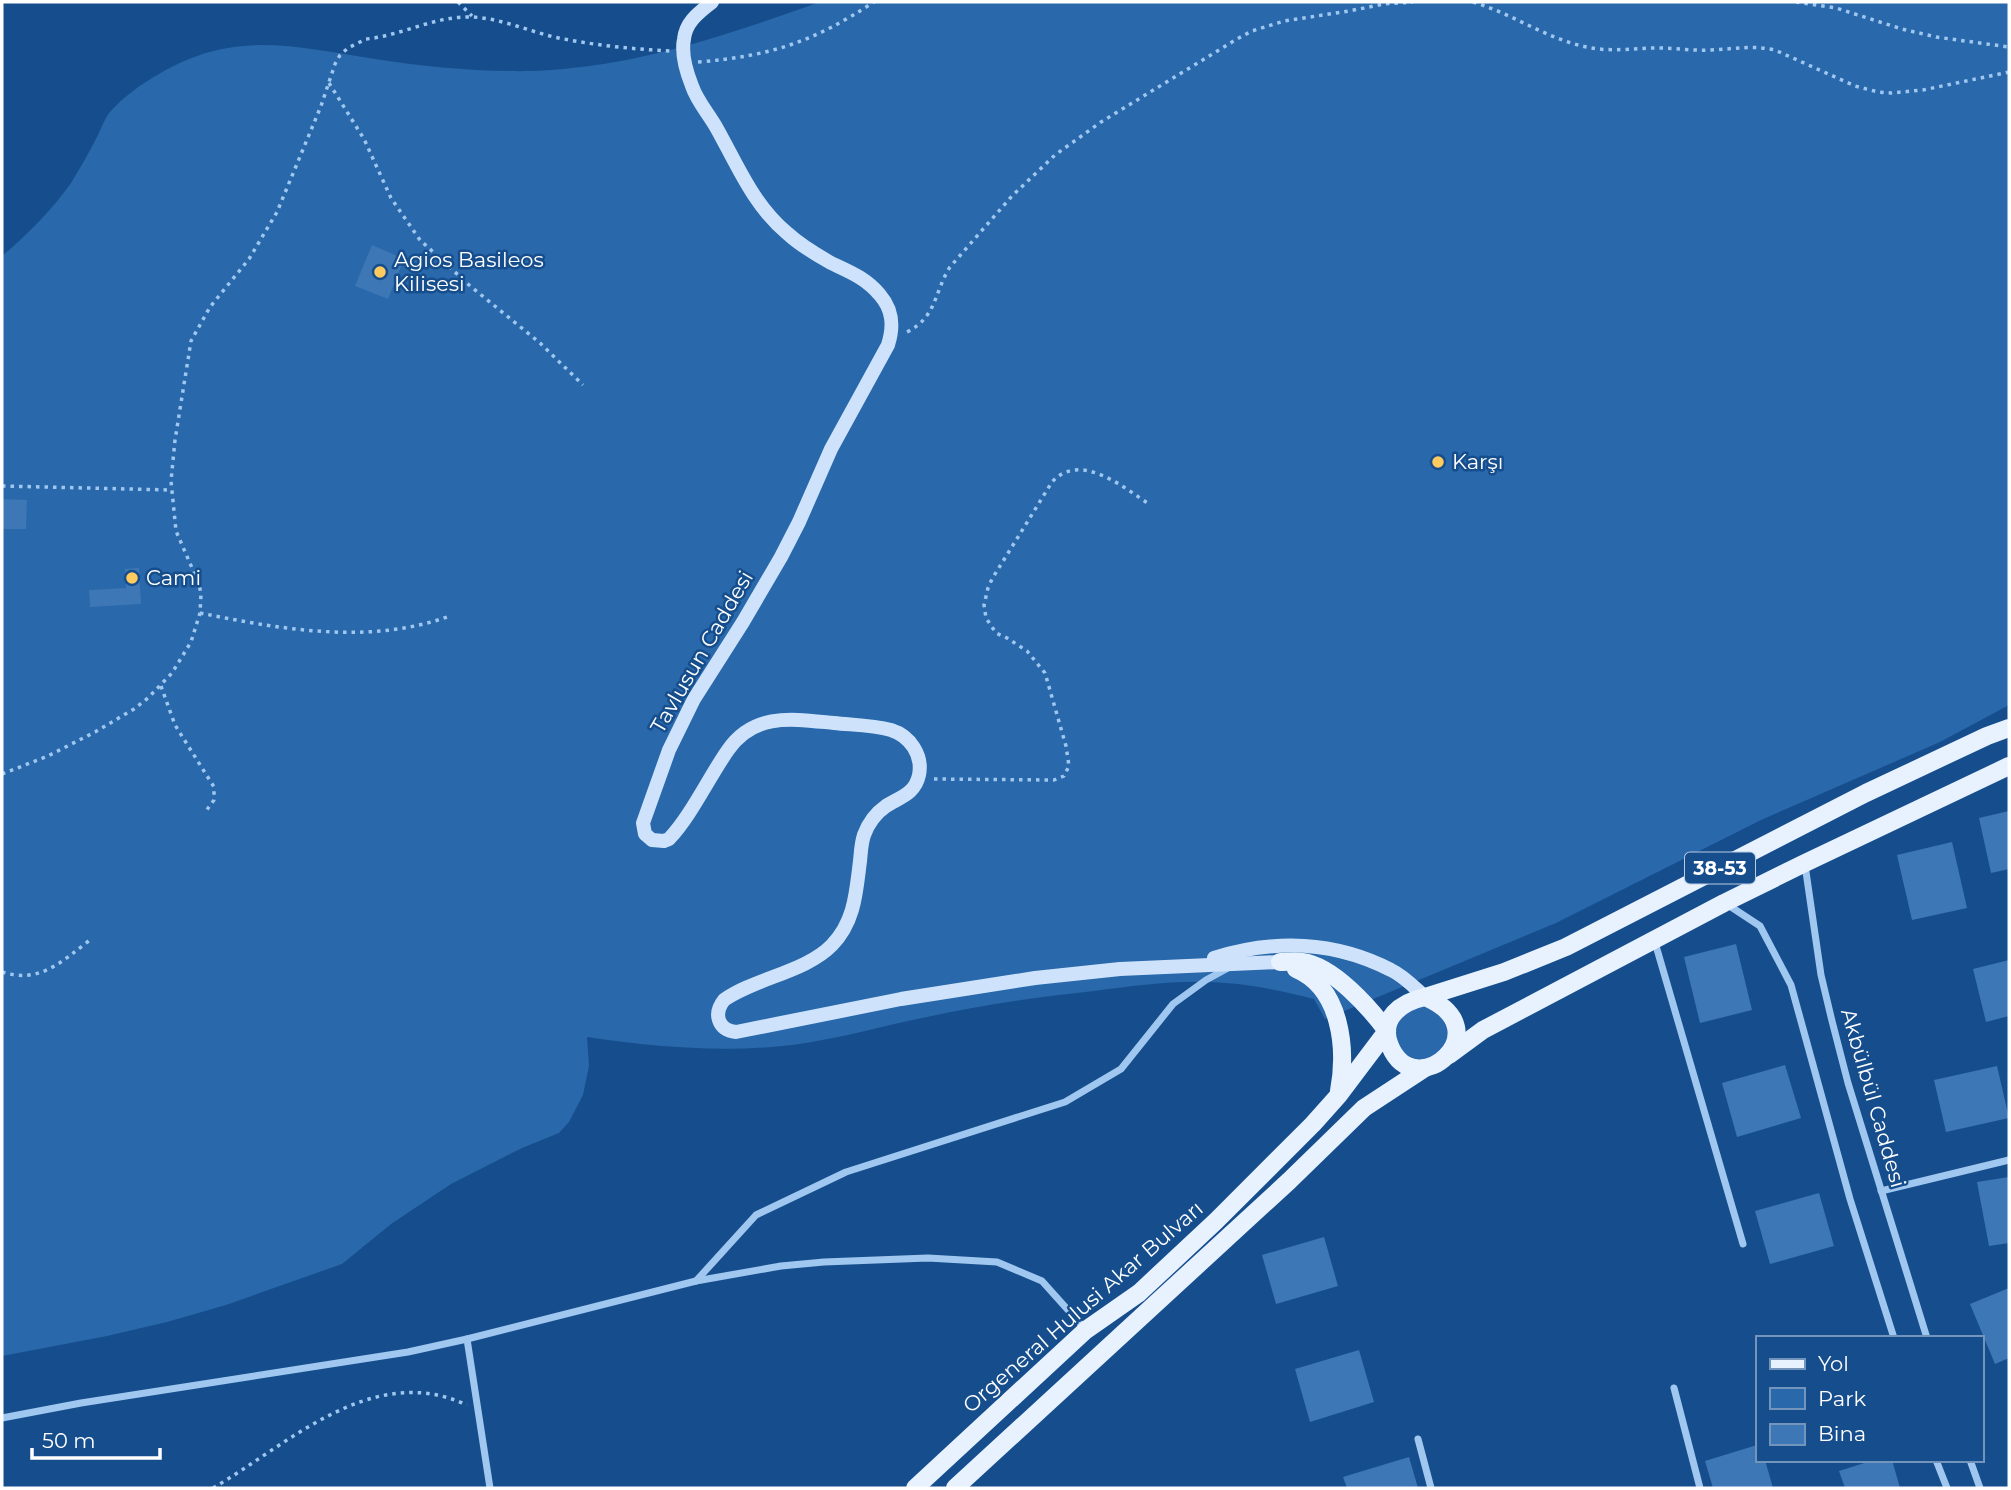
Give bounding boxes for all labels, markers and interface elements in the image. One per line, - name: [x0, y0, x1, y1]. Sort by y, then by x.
- place label: Agios Basileos Kilisesi: [394, 247, 544, 296]
- marker: Agios Basileos Kilisesi: [372, 264, 388, 280]
- place label: Karşı: [1452, 449, 1503, 474]
- marker: Karşı: [1430, 454, 1446, 470]
- place label: Cami: [146, 565, 201, 590]
- street label: Tavlusun Caddesi: [645, 566, 758, 737]
- marker: Cami: [124, 570, 140, 586]
- road number: 38-53: [1685, 852, 1755, 884]
- street label: Akbülbül Caddesi: [1836, 1005, 1911, 1190]
- street label: Orgeneral Hulusi Akar Bulvarı: [958, 1196, 1208, 1418]
- legend: [1756, 1336, 1983, 1462]
- text: Yol: [1818, 1351, 1849, 1376]
- text: Park: [1818, 1386, 1866, 1411]
- scale bar: [32, 1416, 159, 1460]
- text: Bina: [1818, 1421, 1866, 1446]
- text: 50 m: [42, 1428, 96, 1453]

